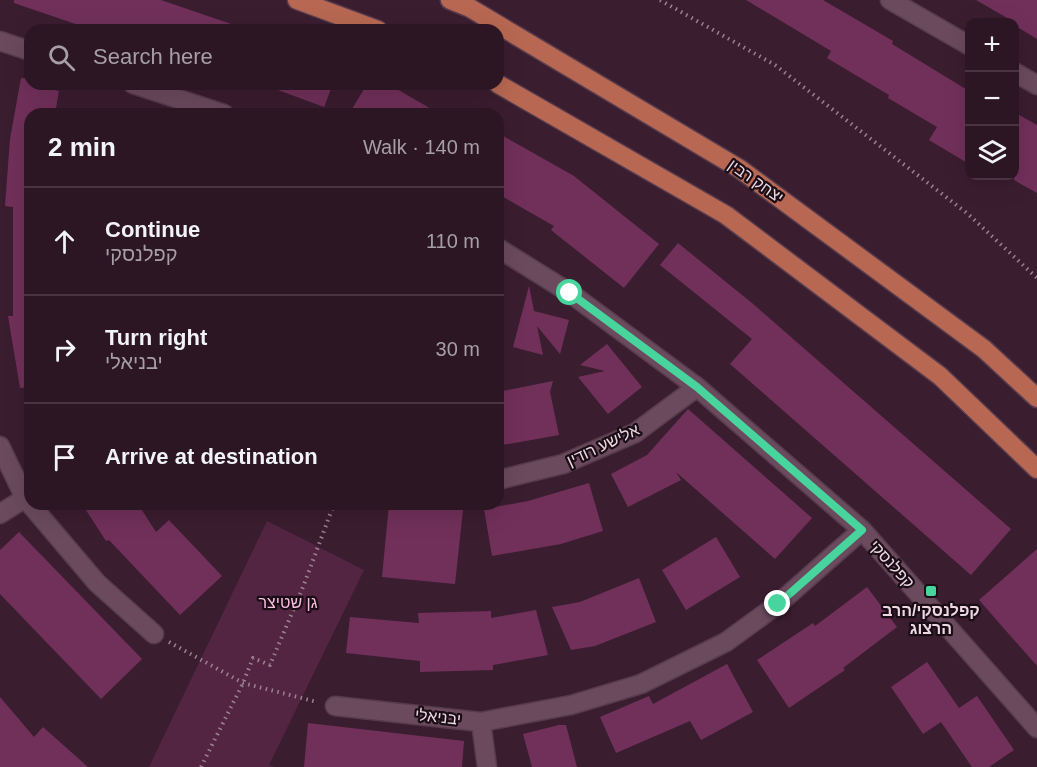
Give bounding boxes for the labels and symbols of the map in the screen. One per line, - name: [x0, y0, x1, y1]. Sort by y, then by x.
- street label: יצחק רבין: [725, 156, 787, 206]
- route start: [556, 279, 582, 305]
- street label: אלישע רודין: [564, 421, 642, 469]
- street label: קפלנסקי: [866, 537, 918, 591]
- marker: קפלנסקי/הרב הרצוג: [924, 584, 938, 598]
- route end: [764, 590, 790, 616]
- park label: גן שטיצר: [259, 594, 318, 611]
- place label: קפלנסקי/הרב הרצוג: [882, 602, 980, 637]
- street label: יבניאלי: [414, 706, 462, 728]

